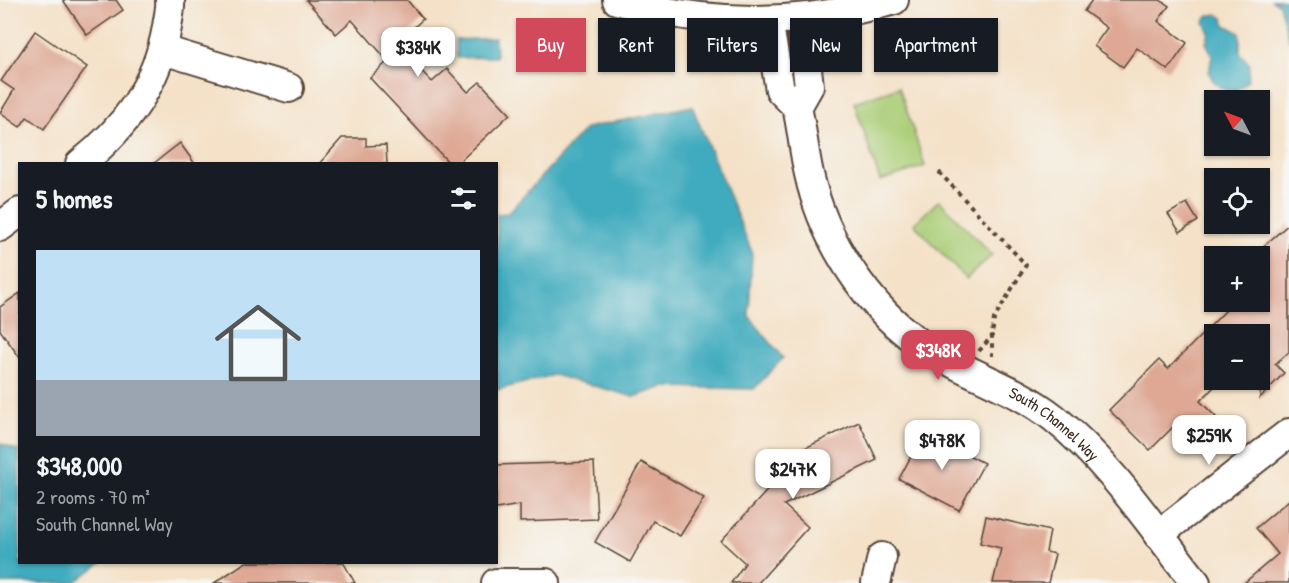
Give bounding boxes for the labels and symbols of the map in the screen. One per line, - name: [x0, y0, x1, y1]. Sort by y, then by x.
- pin: $384K: [376, 27, 460, 78]
- north arrow: [1204, 90, 1270, 156]
- pin: $348K: [896, 330, 980, 381]
- street label: South Channel Way: [1005, 381, 1105, 466]
- pin: $259K: [1167, 415, 1251, 466]
- pin: $478K: [900, 420, 984, 471]
- pin: $247K: [751, 449, 835, 500]

